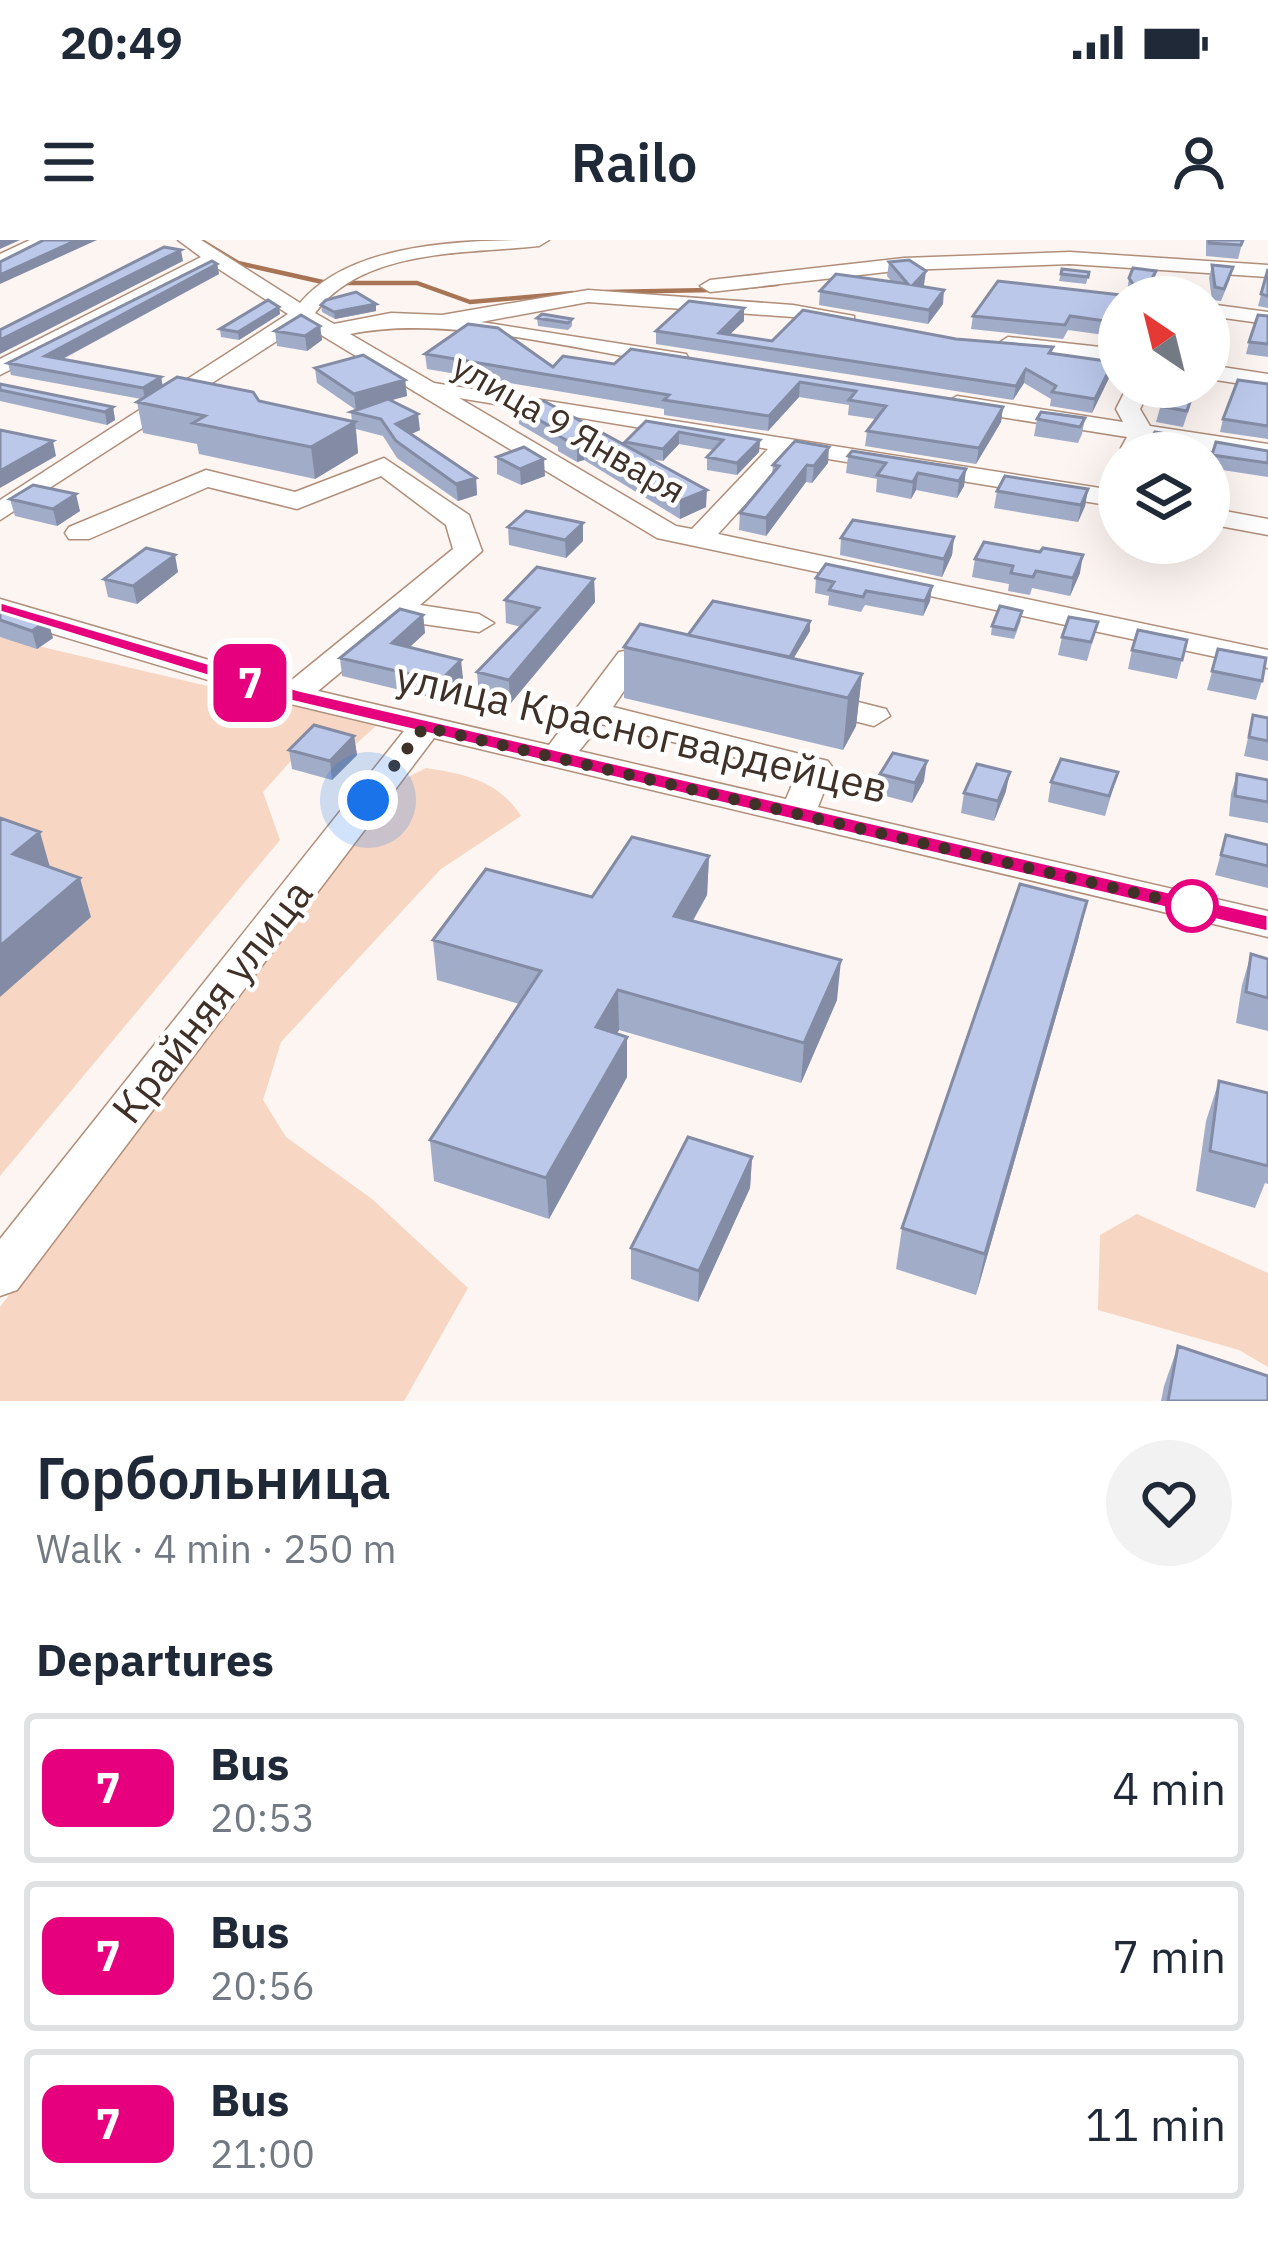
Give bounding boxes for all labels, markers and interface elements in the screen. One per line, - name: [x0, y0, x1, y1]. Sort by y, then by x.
- text: 20:49: [60, 13, 183, 71]
- text: Railo: [571, 127, 697, 197]
- icon: menu: [36, 129, 102, 195]
- icon: person: [1166, 129, 1232, 195]
- north arrow: [1098, 276, 1230, 408]
- map controls: [1098, 276, 1230, 564]
- street label: улица 9 Января: [444, 342, 694, 513]
- button: layers: [1098, 432, 1230, 564]
- line badge: 7: [211, 644, 289, 722]
- street label: улица Красногвардейцев: [391, 648, 893, 815]
- text: 7: [237, 655, 263, 710]
- your location: [338, 770, 398, 830]
- street label: Крайняя улица: [99, 867, 324, 1134]
- unlabelled marker: [1167, 881, 1217, 931]
- button: heart: [1106, 1440, 1232, 1566]
- text: Горбольница: [36, 1441, 391, 1515]
- text: Walk · 4 min · 250 m: [36, 1523, 397, 1574]
- text: Departures: [36, 1630, 274, 1688]
- text: Bus: [210, 1734, 290, 1792]
- text: 4 min: [1112, 1759, 1226, 1817]
- text: 7: [95, 1760, 121, 1815]
- text: 20:53: [210, 1792, 315, 1843]
- text: Bus: [210, 1902, 290, 1960]
- text: 7 min: [1112, 1927, 1226, 1985]
- text: 7: [95, 1928, 121, 1983]
- text: 20:56: [210, 1960, 315, 2011]
- text: Bus: [210, 2070, 290, 2128]
- text: 11 min: [1085, 2095, 1226, 2153]
- text: 7: [95, 2096, 121, 2151]
- text: 21:00: [210, 2128, 315, 2179]

